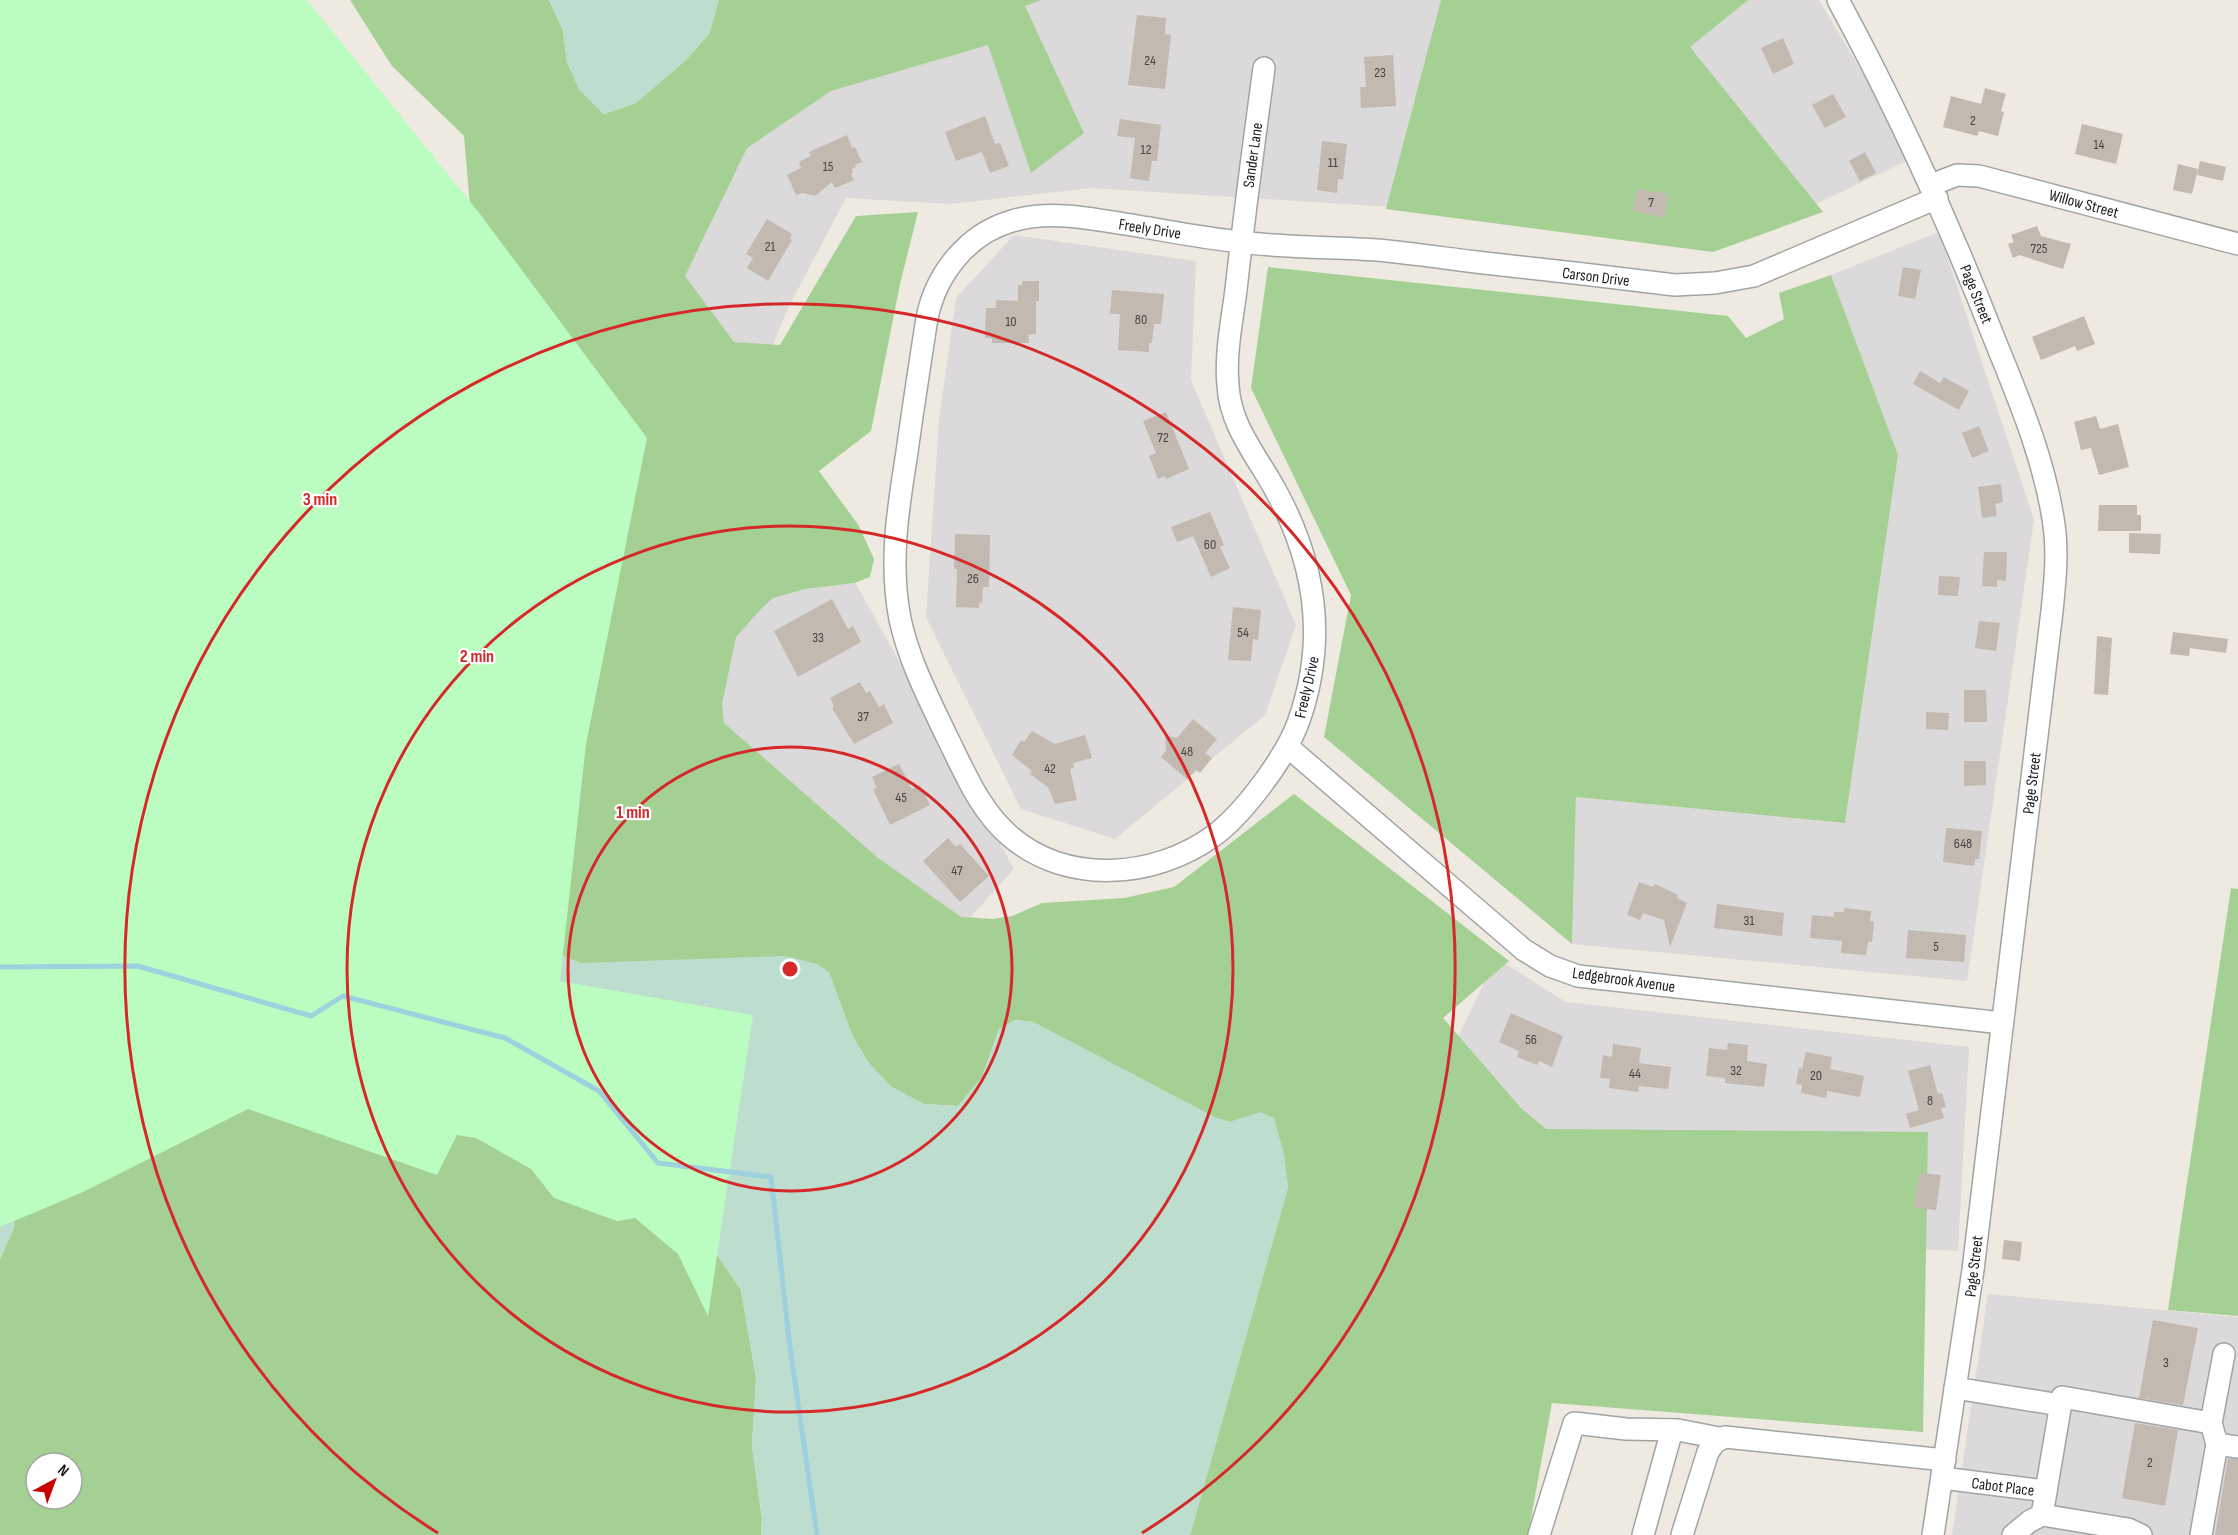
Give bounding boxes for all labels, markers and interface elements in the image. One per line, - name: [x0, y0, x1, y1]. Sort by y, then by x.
- house number: 24: [1144, 52, 1156, 69]
- house number: 23: [1374, 64, 1386, 81]
- house number: 2: [1970, 112, 1976, 129]
- street label: Sander Lane: [1240, 121, 1267, 189]
- house number: 14: [2094, 136, 2105, 153]
- house number: 12: [1141, 141, 1152, 158]
- house number: 11: [1328, 154, 1338, 171]
- house number: 15: [823, 158, 834, 175]
- street label: Willow Street: [2047, 186, 2121, 223]
- house number: 7: [1648, 194, 1654, 211]
- street label: Freely Drive: [1117, 215, 1182, 244]
- house number: 21: [765, 238, 775, 255]
- house number: 725: [2031, 240, 2048, 257]
- street label: Page Street: [1955, 262, 1996, 327]
- street label: Carson Drive: [1561, 264, 1631, 291]
- house number: 80: [1135, 311, 1147, 328]
- house number: 10: [1005, 313, 1017, 330]
- house number: 72: [1157, 429, 1169, 446]
- text: 3 min: [303, 489, 337, 510]
- house number: 60: [1204, 536, 1216, 553]
- house number: 26: [967, 570, 979, 587]
- house number: 54: [1237, 624, 1249, 641]
- house number: 33: [812, 629, 824, 646]
- text: 2 min: [460, 646, 494, 667]
- street label: Freely Drive: [1291, 655, 1324, 720]
- house number: 37: [857, 708, 869, 725]
- house number: 48: [1181, 743, 1193, 760]
- street label: Page Street: [2019, 751, 2046, 815]
- house number: 42: [1044, 760, 1056, 777]
- house number: 45: [895, 789, 907, 806]
- text: 1 min: [616, 802, 650, 823]
- house number: 648: [1954, 835, 1972, 852]
- house number: 47: [951, 862, 963, 879]
- house number: 31: [1744, 912, 1754, 929]
- house number: 5: [1933, 938, 1939, 955]
- centre of rings: [780, 959, 800, 979]
- street label: Ledgebrook Avenue: [1571, 964, 1676, 997]
- house number: 56: [1525, 1031, 1537, 1048]
- house number: 32: [1730, 1062, 1742, 1079]
- house number: 44: [1629, 1065, 1641, 1082]
- house number: 20: [1810, 1067, 1822, 1084]
- house number: 8: [1927, 1092, 1933, 1109]
- street label: Page Street: [1961, 1234, 1988, 1298]
- house number: 3: [2163, 1354, 2169, 1371]
- north arrow: [24, 1451, 84, 1511]
- house number: 2: [2147, 1454, 2153, 1471]
- text: N: [53, 1461, 72, 1481]
- street label: Cabot Place: [1970, 1474, 2035, 1501]

